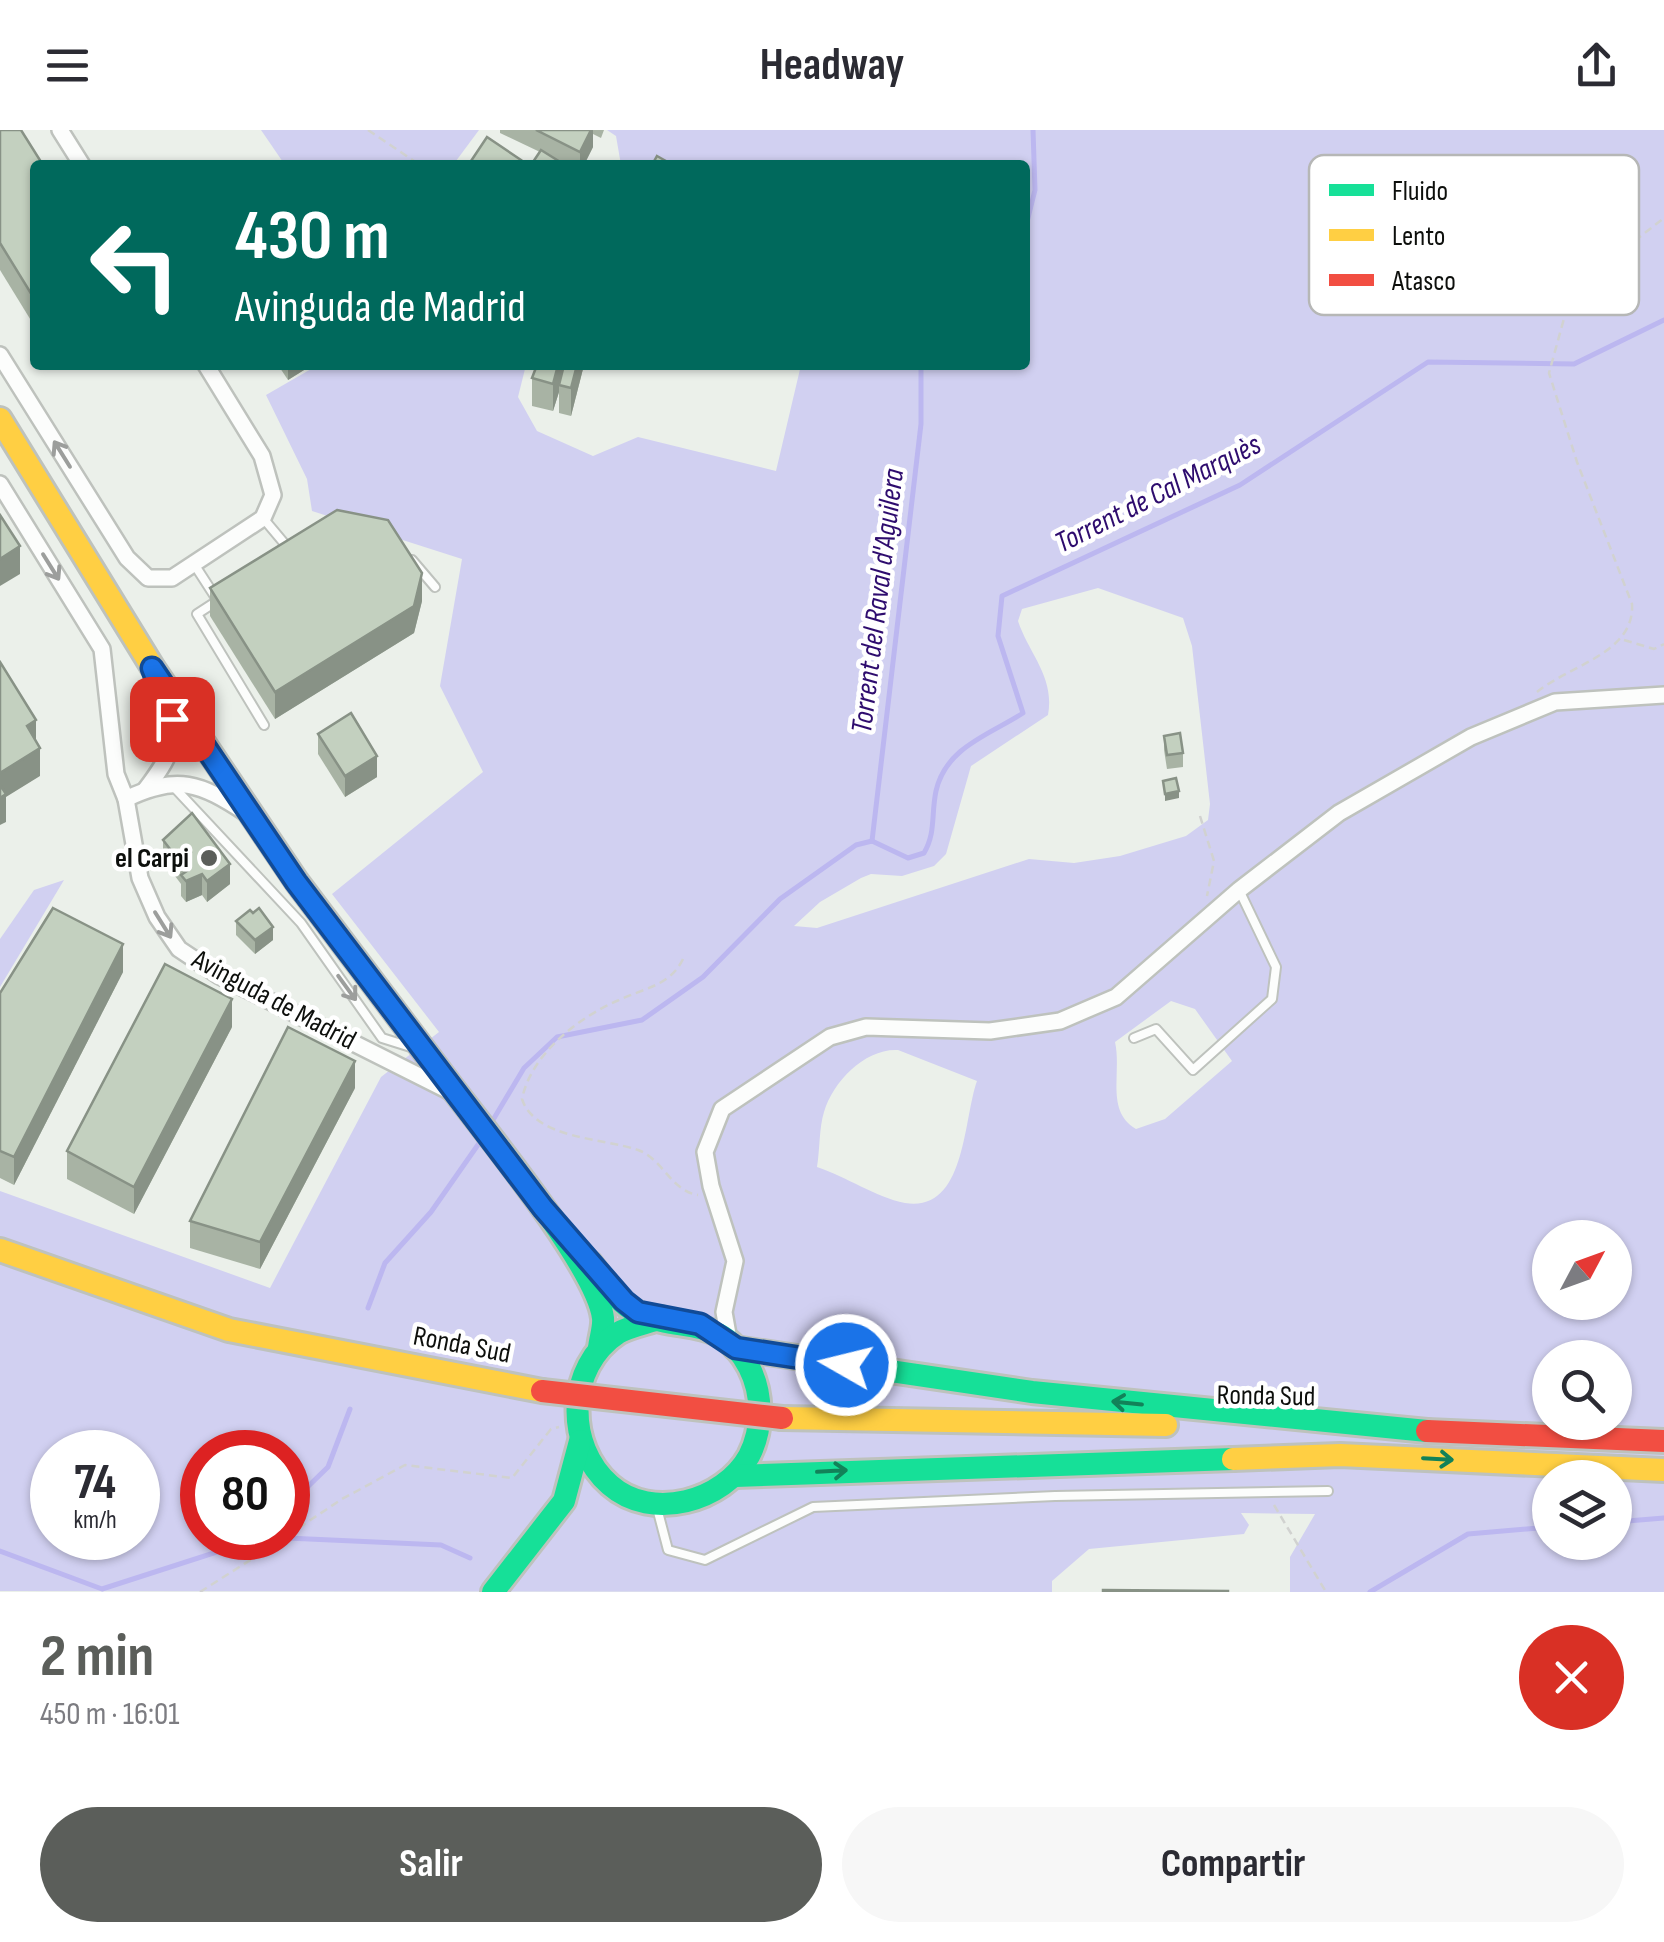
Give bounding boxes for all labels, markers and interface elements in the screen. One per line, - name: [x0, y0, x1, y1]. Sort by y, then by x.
- icon: menu: [40, 38, 95, 93]
- text: Headway: [760, 38, 904, 93]
- icon: share: [1569, 38, 1624, 93]
- legend: [1309, 155, 1639, 315]
- text: Fluido: [1392, 175, 1448, 208]
- text: 430 m: [235, 195, 390, 279]
- icon: left: [70, 200, 200, 330]
- text: Lento: [1392, 220, 1445, 253]
- text: Atasco: [1391, 265, 1456, 298]
- text: Avinguda de Madrid: [235, 280, 526, 335]
- water label: Torrent de Cal Marquès: [1049, 426, 1267, 561]
- one-way arrow: [52, 440, 72, 469]
- water label: Torrent del Raval d'Aguilera: [844, 467, 912, 735]
- one-way arrow: [41, 552, 62, 581]
- pin: [130, 677, 215, 762]
- icon: arrive: [145, 692, 200, 747]
- place label: el Carpi: [115, 842, 189, 875]
- marker: el Carpi: [198, 847, 220, 869]
- one-way arrow: [153, 910, 173, 938]
- street label: Avinguda de Madrid: [186, 943, 362, 1057]
- one-way arrow: [337, 974, 358, 1001]
- north arrow: [1532, 1220, 1632, 1320]
- map controls: [1532, 1220, 1632, 1560]
- position arrow: [794, 1313, 898, 1417]
- street label: Ronda Sud: [411, 1319, 513, 1371]
- button: search: [1532, 1340, 1632, 1440]
- street label: Ronda Sud: [1216, 1379, 1316, 1413]
- one-way arrow: [1112, 1393, 1144, 1412]
- speed limit sign: 80: [180, 1430, 310, 1560]
- one-way arrow: [1421, 1450, 1453, 1469]
- text: 74: [74, 1453, 116, 1513]
- button: layers: [1532, 1460, 1632, 1560]
- one-way arrow: [816, 1461, 848, 1480]
- text: km/h: [73, 1505, 117, 1536]
- text: 2 min: [40, 1621, 154, 1693]
- button: close: [1519, 1625, 1624, 1730]
- text: 450 m · 16:01: [40, 1695, 179, 1734]
- button: Salir: [40, 1807, 822, 1922]
- button: Compartir: [842, 1807, 1624, 1922]

